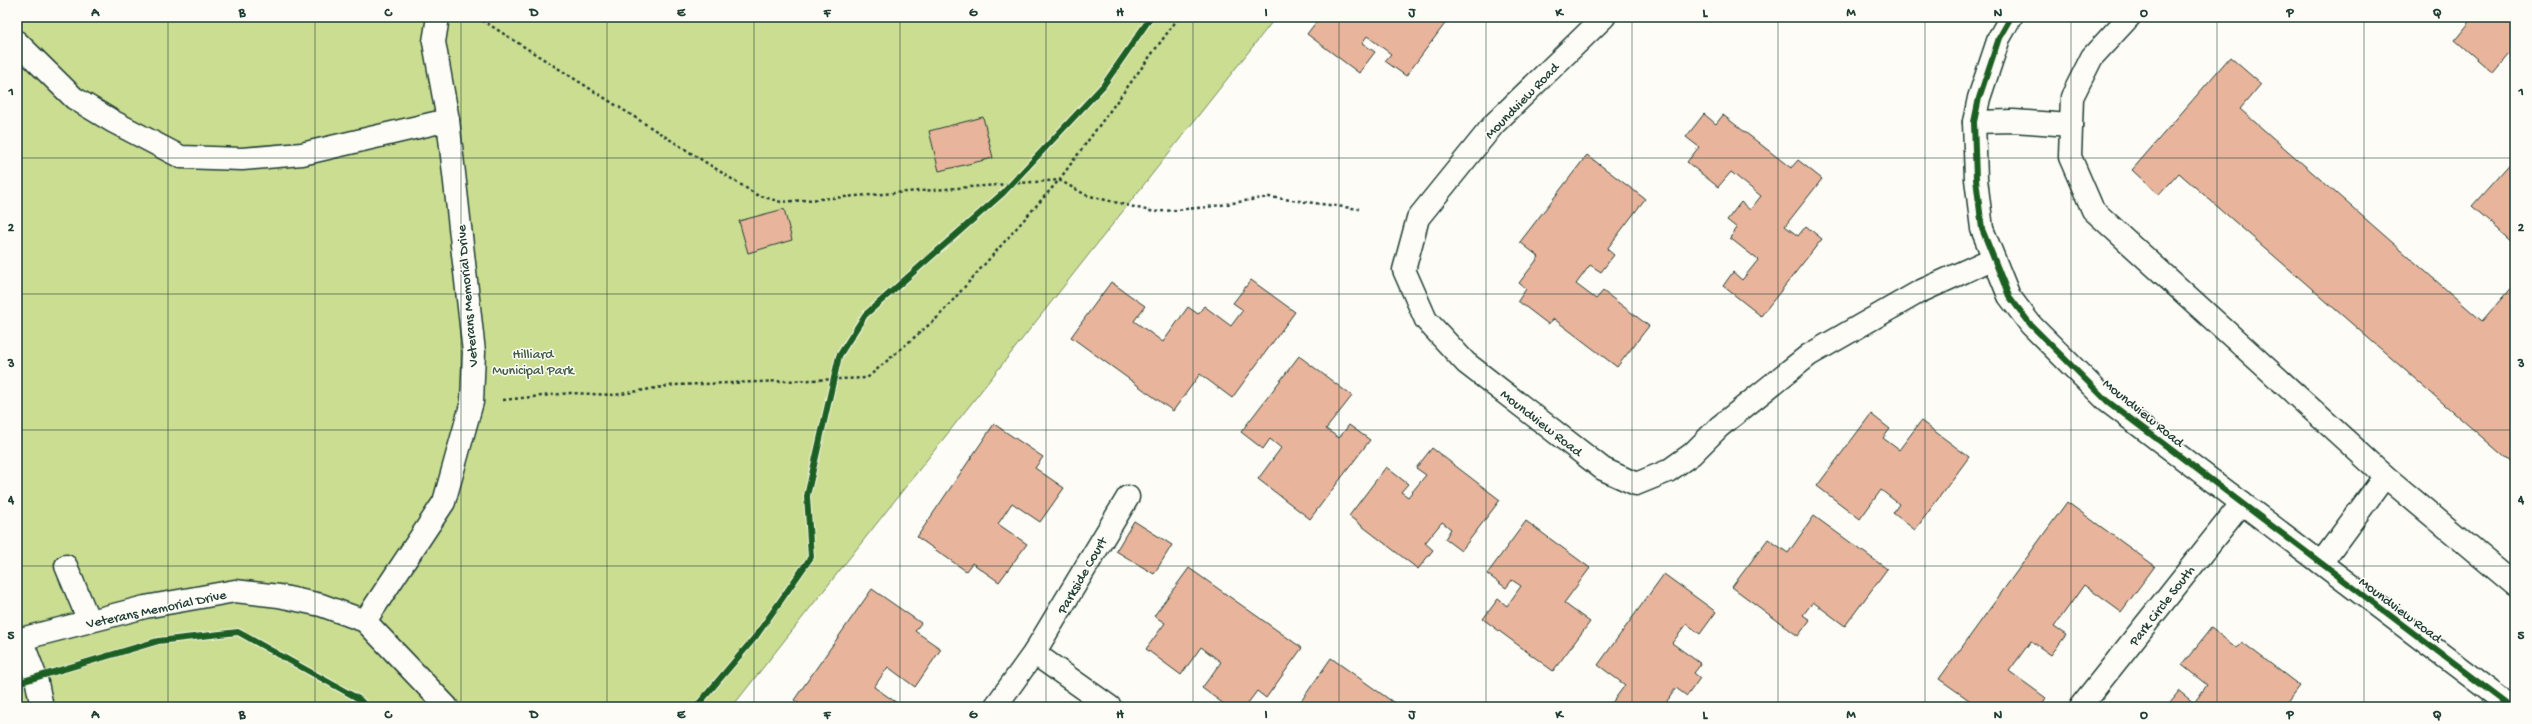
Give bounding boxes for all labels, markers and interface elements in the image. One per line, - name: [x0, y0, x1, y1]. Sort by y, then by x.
- text: A: [90, 6, 100, 21]
- text: B: [238, 6, 247, 21]
- text: C: [383, 6, 393, 21]
- text: D: [529, 6, 539, 21]
- text: E: [677, 6, 686, 21]
- text: F: [823, 6, 832, 21]
- text: G: [969, 6, 978, 21]
- text: H: [1116, 6, 1124, 21]
- text: I: [1264, 6, 1268, 21]
- text: J: [1408, 6, 1417, 21]
- text: K: [1554, 6, 1564, 21]
- text: L: [1703, 6, 1709, 21]
- text: M: [1846, 6, 1856, 21]
- text: N: [1994, 6, 2003, 21]
- text: O: [2140, 6, 2148, 21]
- text: P: [2285, 6, 2294, 21]
- text: Q: [2433, 6, 2442, 21]
- street label: Moundview Road: [1482, 59, 1565, 143]
- text: 1: [7, 85, 14, 100]
- text: 1: [2517, 85, 2524, 100]
- text: 2: [8, 221, 15, 236]
- text: 2: [2518, 221, 2525, 236]
- street label: Veterans Memorial Drive: [454, 223, 483, 369]
- park label: Hilliard Municipal Park: [492, 347, 576, 380]
- text: 3: [7, 357, 15, 372]
- text: 3: [2517, 357, 2525, 372]
- street label: Moundview Road: [2098, 376, 2188, 453]
- street label: Moundview Road: [1496, 387, 1586, 462]
- text: 4: [7, 493, 15, 508]
- text: 4: [2517, 493, 2525, 508]
- street label: Parkside Court: [1054, 534, 1113, 618]
- street label: Park Circle South: [2126, 563, 2200, 651]
- street label: Moundview Road: [2355, 574, 2446, 649]
- street label: Veterans Memorial Drive: [84, 587, 229, 634]
- text: 5: [8, 629, 15, 644]
- text: 5: [2518, 629, 2525, 644]
- text: A: [90, 708, 100, 723]
- text: B: [238, 708, 247, 723]
- text: C: [383, 708, 393, 723]
- text: D: [529, 708, 539, 723]
- text: E: [677, 708, 686, 723]
- text: F: [823, 708, 832, 723]
- text: G: [969, 708, 978, 723]
- text: H: [1116, 708, 1124, 723]
- text: I: [1264, 708, 1268, 723]
- text: J: [1408, 708, 1417, 723]
- text: K: [1554, 708, 1564, 723]
- text: L: [1703, 708, 1709, 723]
- text: M: [1846, 708, 1856, 723]
- text: N: [1994, 708, 2003, 723]
- text: O: [2140, 708, 2148, 723]
- text: P: [2285, 708, 2294, 723]
- text: Q: [2433, 708, 2442, 723]

